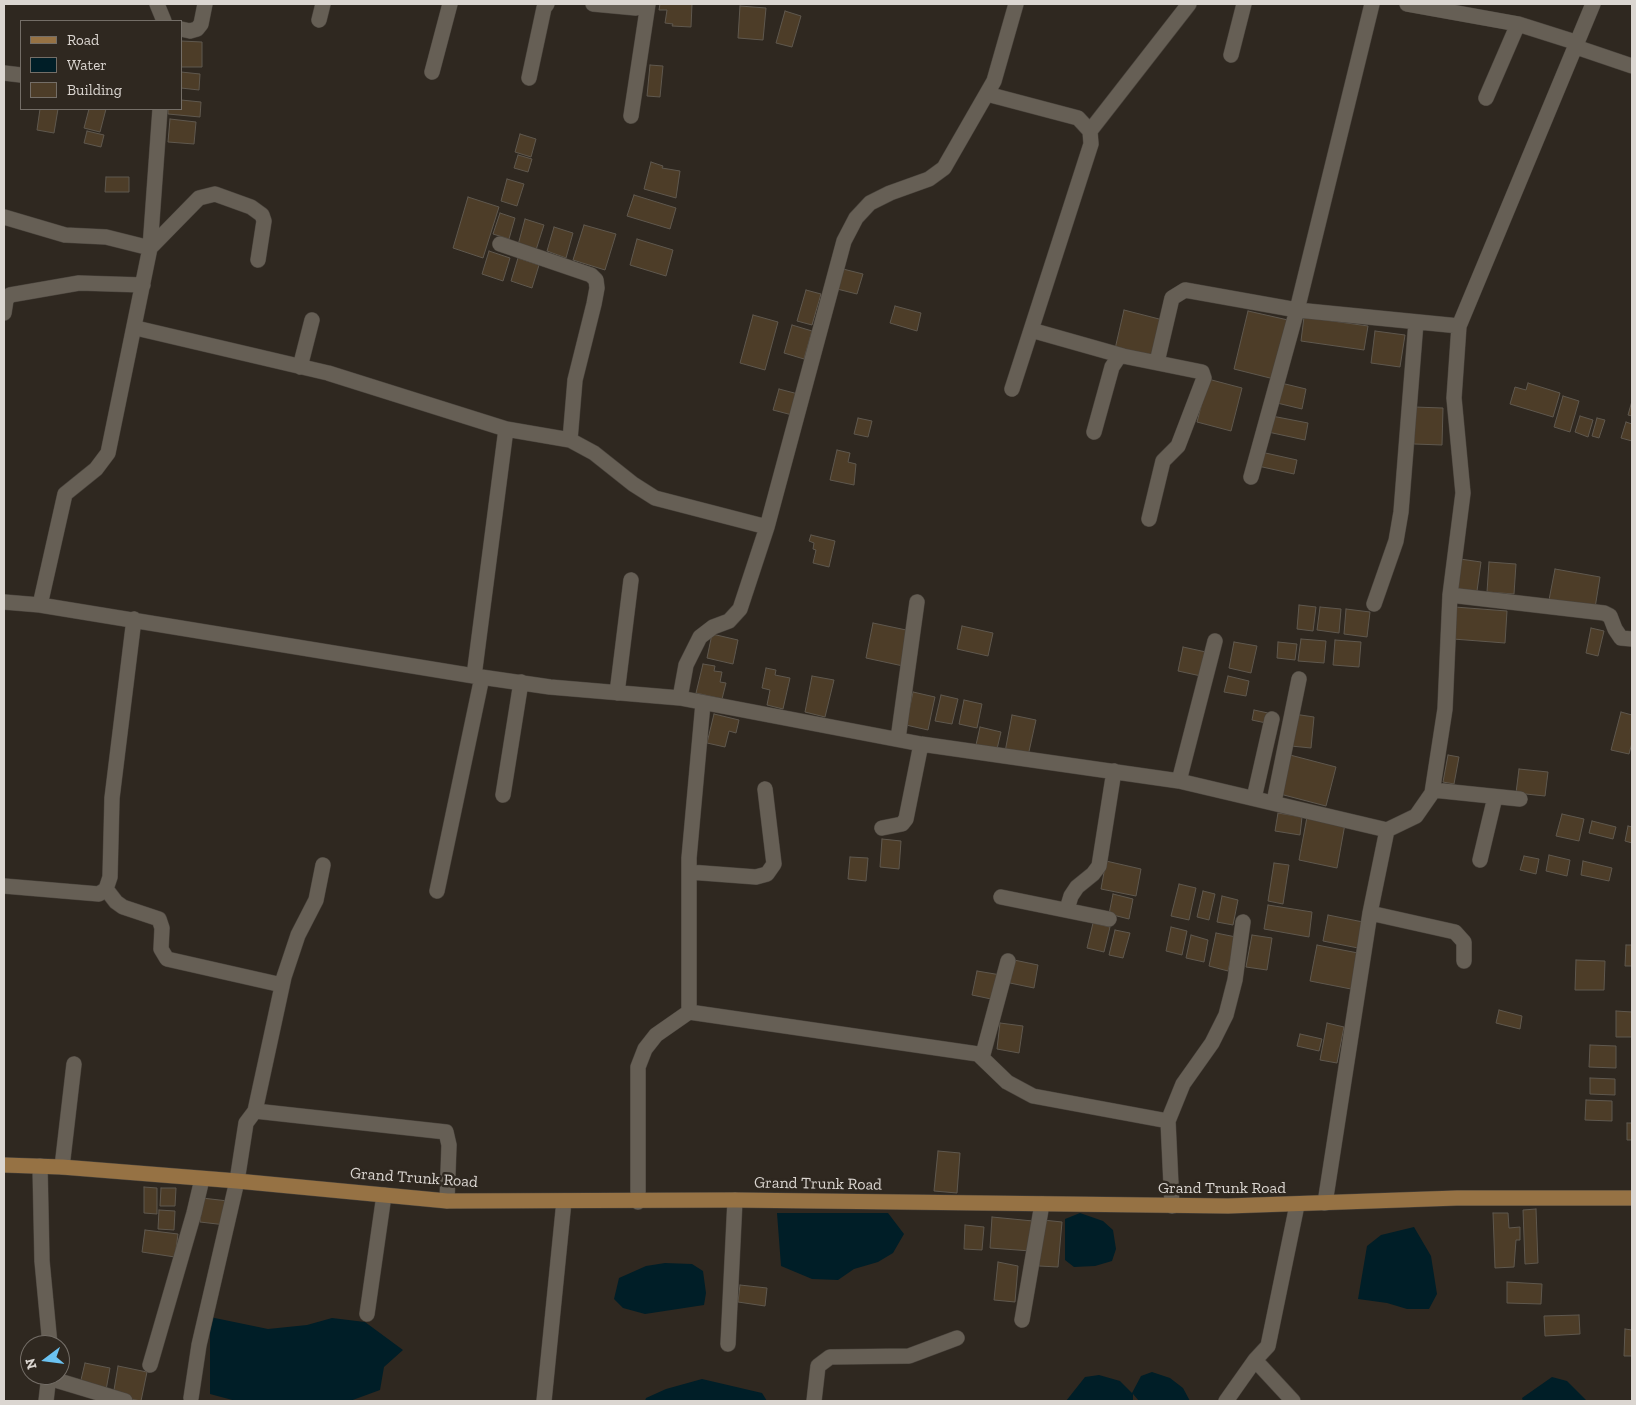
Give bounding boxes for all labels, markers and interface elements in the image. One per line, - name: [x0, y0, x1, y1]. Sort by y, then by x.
- legend: [20, 20, 182, 110]
- text: Road: [67, 31, 99, 49]
- text: Water: [67, 56, 107, 74]
- text: Building: [67, 81, 122, 99]
- street label: Grand Trunk Road: [349, 1164, 479, 1192]
- street label: Grand Trunk Road: [754, 1173, 882, 1195]
- street label: Grand Trunk Road: [1158, 1178, 1286, 1198]
- north arrow: [20, 1335, 70, 1385]
- text: N: [21, 1356, 41, 1371]

